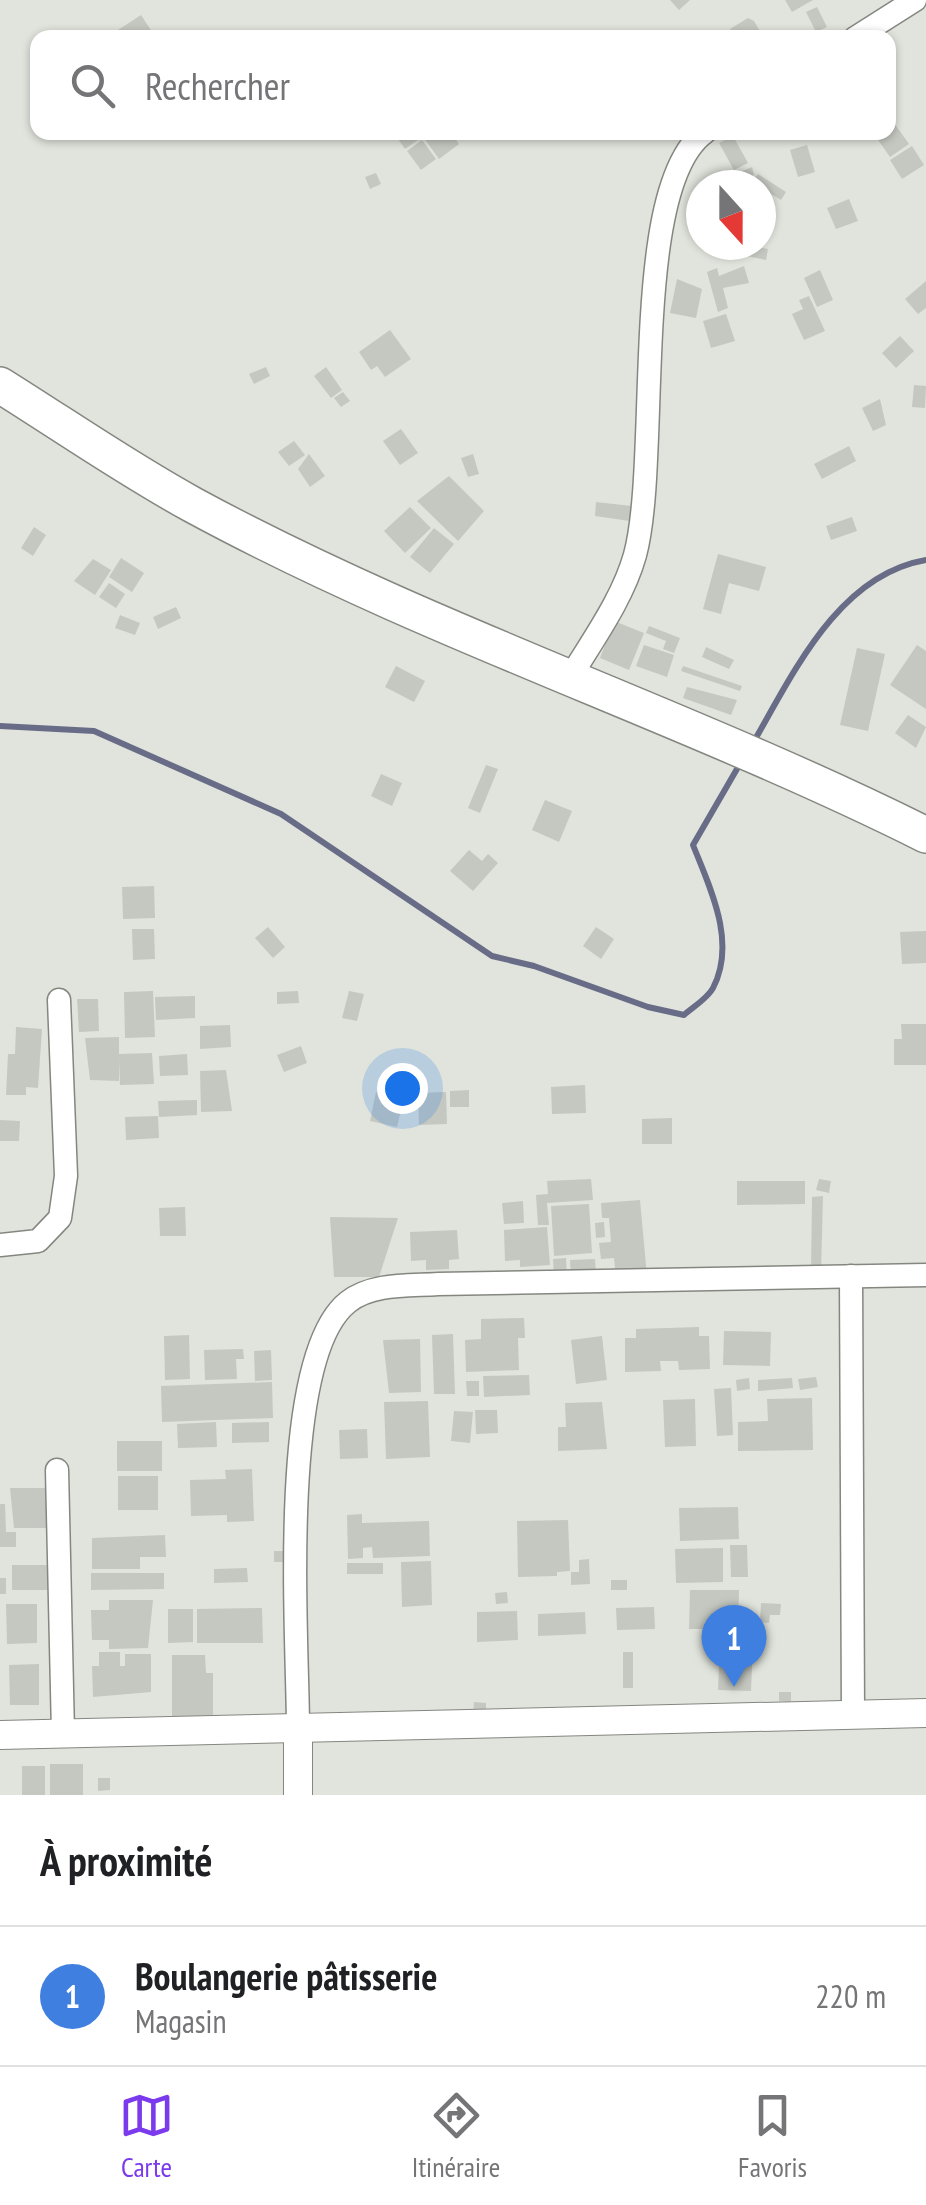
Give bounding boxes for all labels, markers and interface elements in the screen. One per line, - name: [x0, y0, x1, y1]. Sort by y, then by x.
- search box: [30, 30, 896, 140]
- icon: search: [65, 58, 120, 113]
- text: Rechercher: [145, 61, 290, 110]
- north arrow: [686, 170, 776, 260]
- your location: [377, 1063, 428, 1114]
- pin: 1: [702, 1604, 766, 1687]
- text: À proximité: [40, 1833, 212, 1888]
- text: Boulangerie pâtisserie: [135, 1951, 437, 2000]
- text: 1: [65, 1975, 80, 2017]
- text: 220 m: [815, 1975, 886, 2017]
- text: Magasin: [135, 2000, 227, 2042]
- tab: Carte: [119, 2088, 174, 2185]
- tab: Itinéraire: [412, 2088, 500, 2185]
- tab: Favoris: [738, 2088, 807, 2185]

